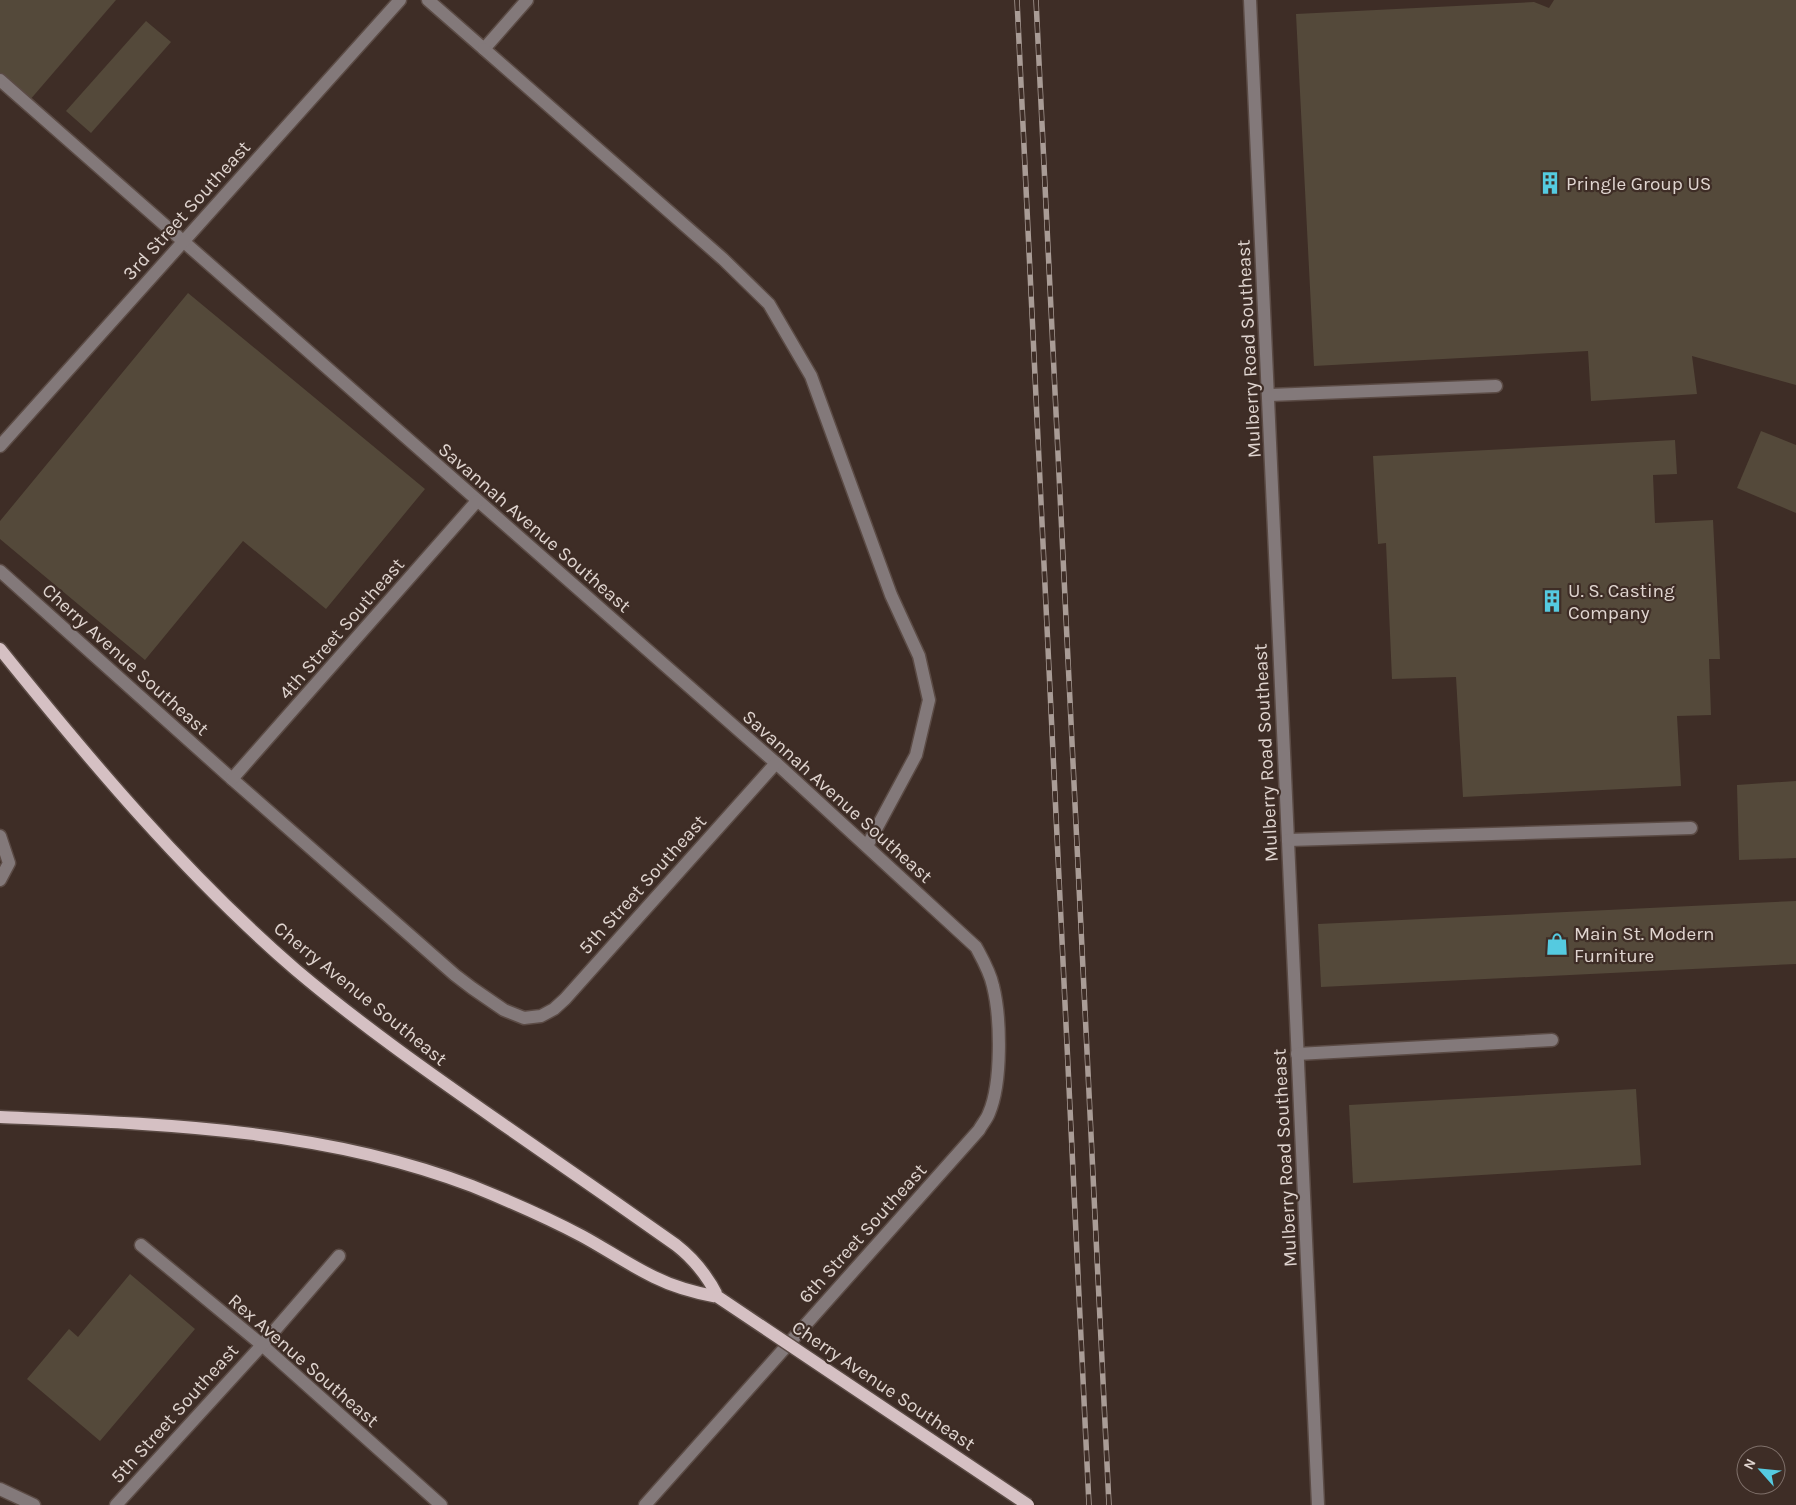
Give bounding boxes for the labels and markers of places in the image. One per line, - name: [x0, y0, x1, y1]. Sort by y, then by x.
- building icon: Pringle Group US: [1537, 170, 1563, 196]
- place label: Pringle Group US: [1566, 173, 1711, 195]
- place label: U. S. Casting Company: [1568, 580, 1675, 624]
- building icon: U. S. Casting Company: [1539, 588, 1565, 614]
- place label: Main St. Modern Furniture: [1574, 923, 1715, 967]
- shop icon: Main St. Modern Furniture: [1544, 931, 1570, 957]

